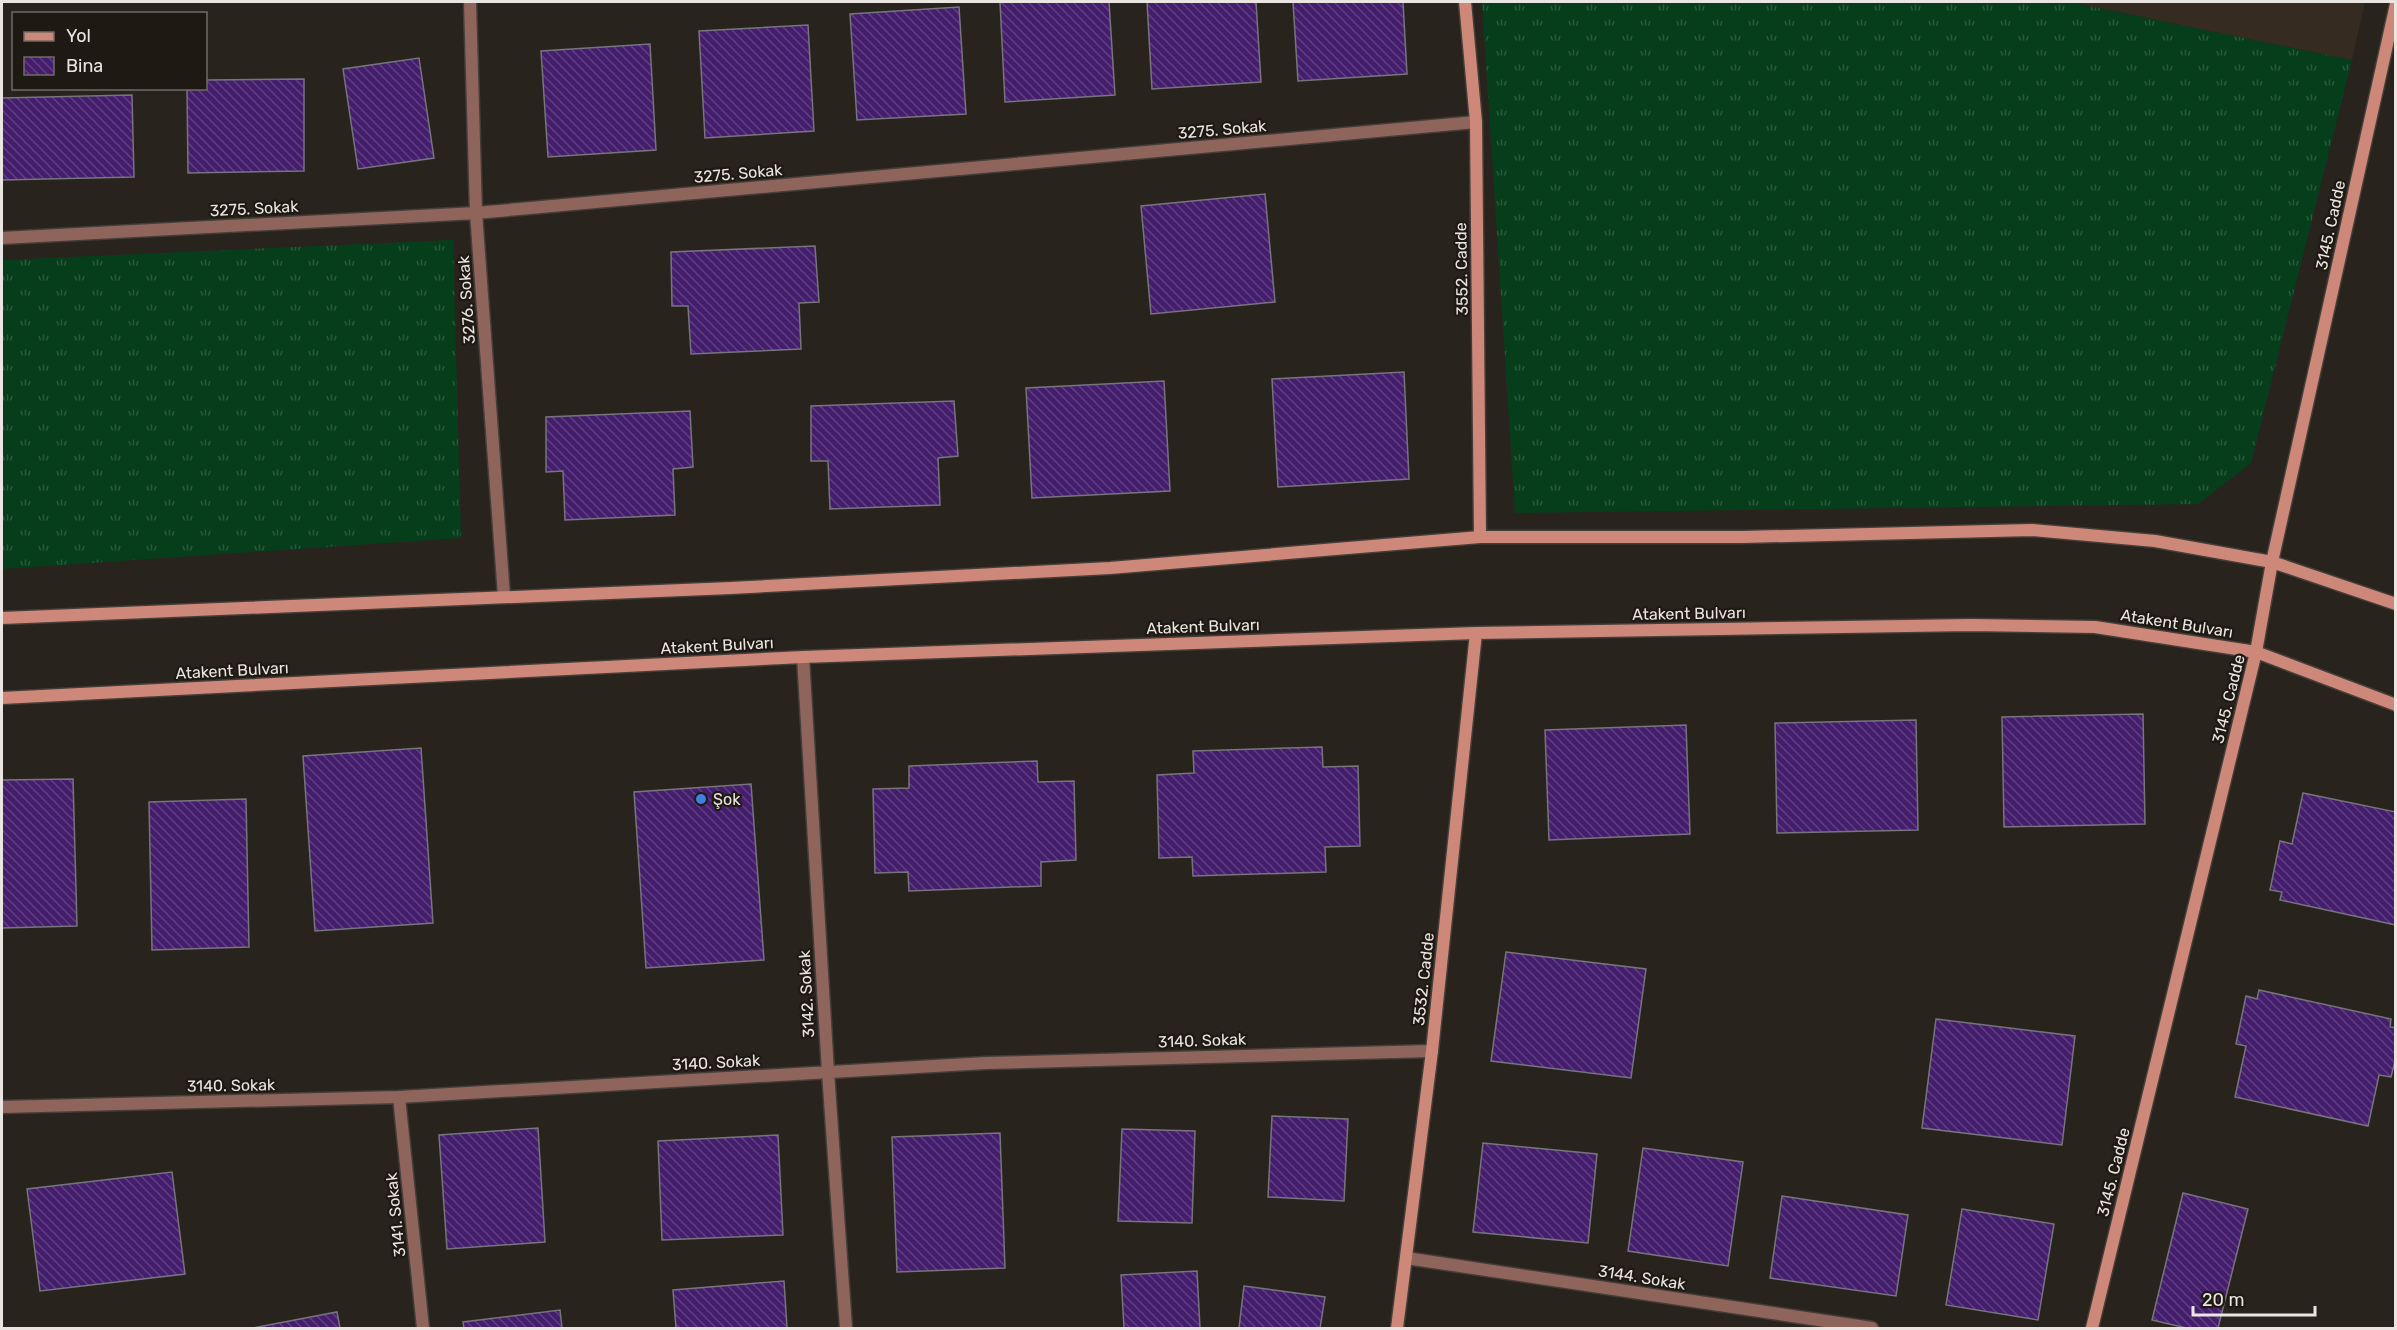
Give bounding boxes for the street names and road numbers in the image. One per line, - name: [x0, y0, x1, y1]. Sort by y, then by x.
- street label: 3275. Sokak: [1177, 116, 1268, 143]
- street label: 3275. Sokak: [693, 160, 784, 187]
- street label: 3145. Cadde: [2312, 179, 2349, 272]
- street label: 3275. Sokak: [209, 197, 300, 220]
- street label: 3552. Cadde: [1451, 222, 1472, 316]
- street label: 3276. Sokak: [454, 254, 479, 345]
- street label: Atakent Bulvarı: [1632, 603, 1746, 624]
- street label: Atakent Bulvarı: [2119, 605, 2234, 642]
- street label: Atakent Bulvarı: [1146, 615, 1260, 638]
- street label: Atakent Bulvarı: [660, 633, 774, 658]
- street label: 3145. Cadde: [2208, 653, 2249, 746]
- street label: Atakent Bulvarı: [175, 658, 289, 683]
- street label: 3532. Cadde: [1409, 931, 1438, 1027]
- street label: 3142. Sokak: [795, 949, 818, 1038]
- street label: 3140. Sokak: [1158, 1029, 1247, 1052]
- street label: 3140. Sokak: [671, 1051, 761, 1074]
- street label: 3140. Sokak: [187, 1075, 276, 1096]
- street label: 3145. Cadde: [2093, 1126, 2134, 1219]
- street label: 3141. Sokak: [382, 1171, 409, 1258]
- street label: 3144. Sokak: [1597, 1261, 1688, 1294]

